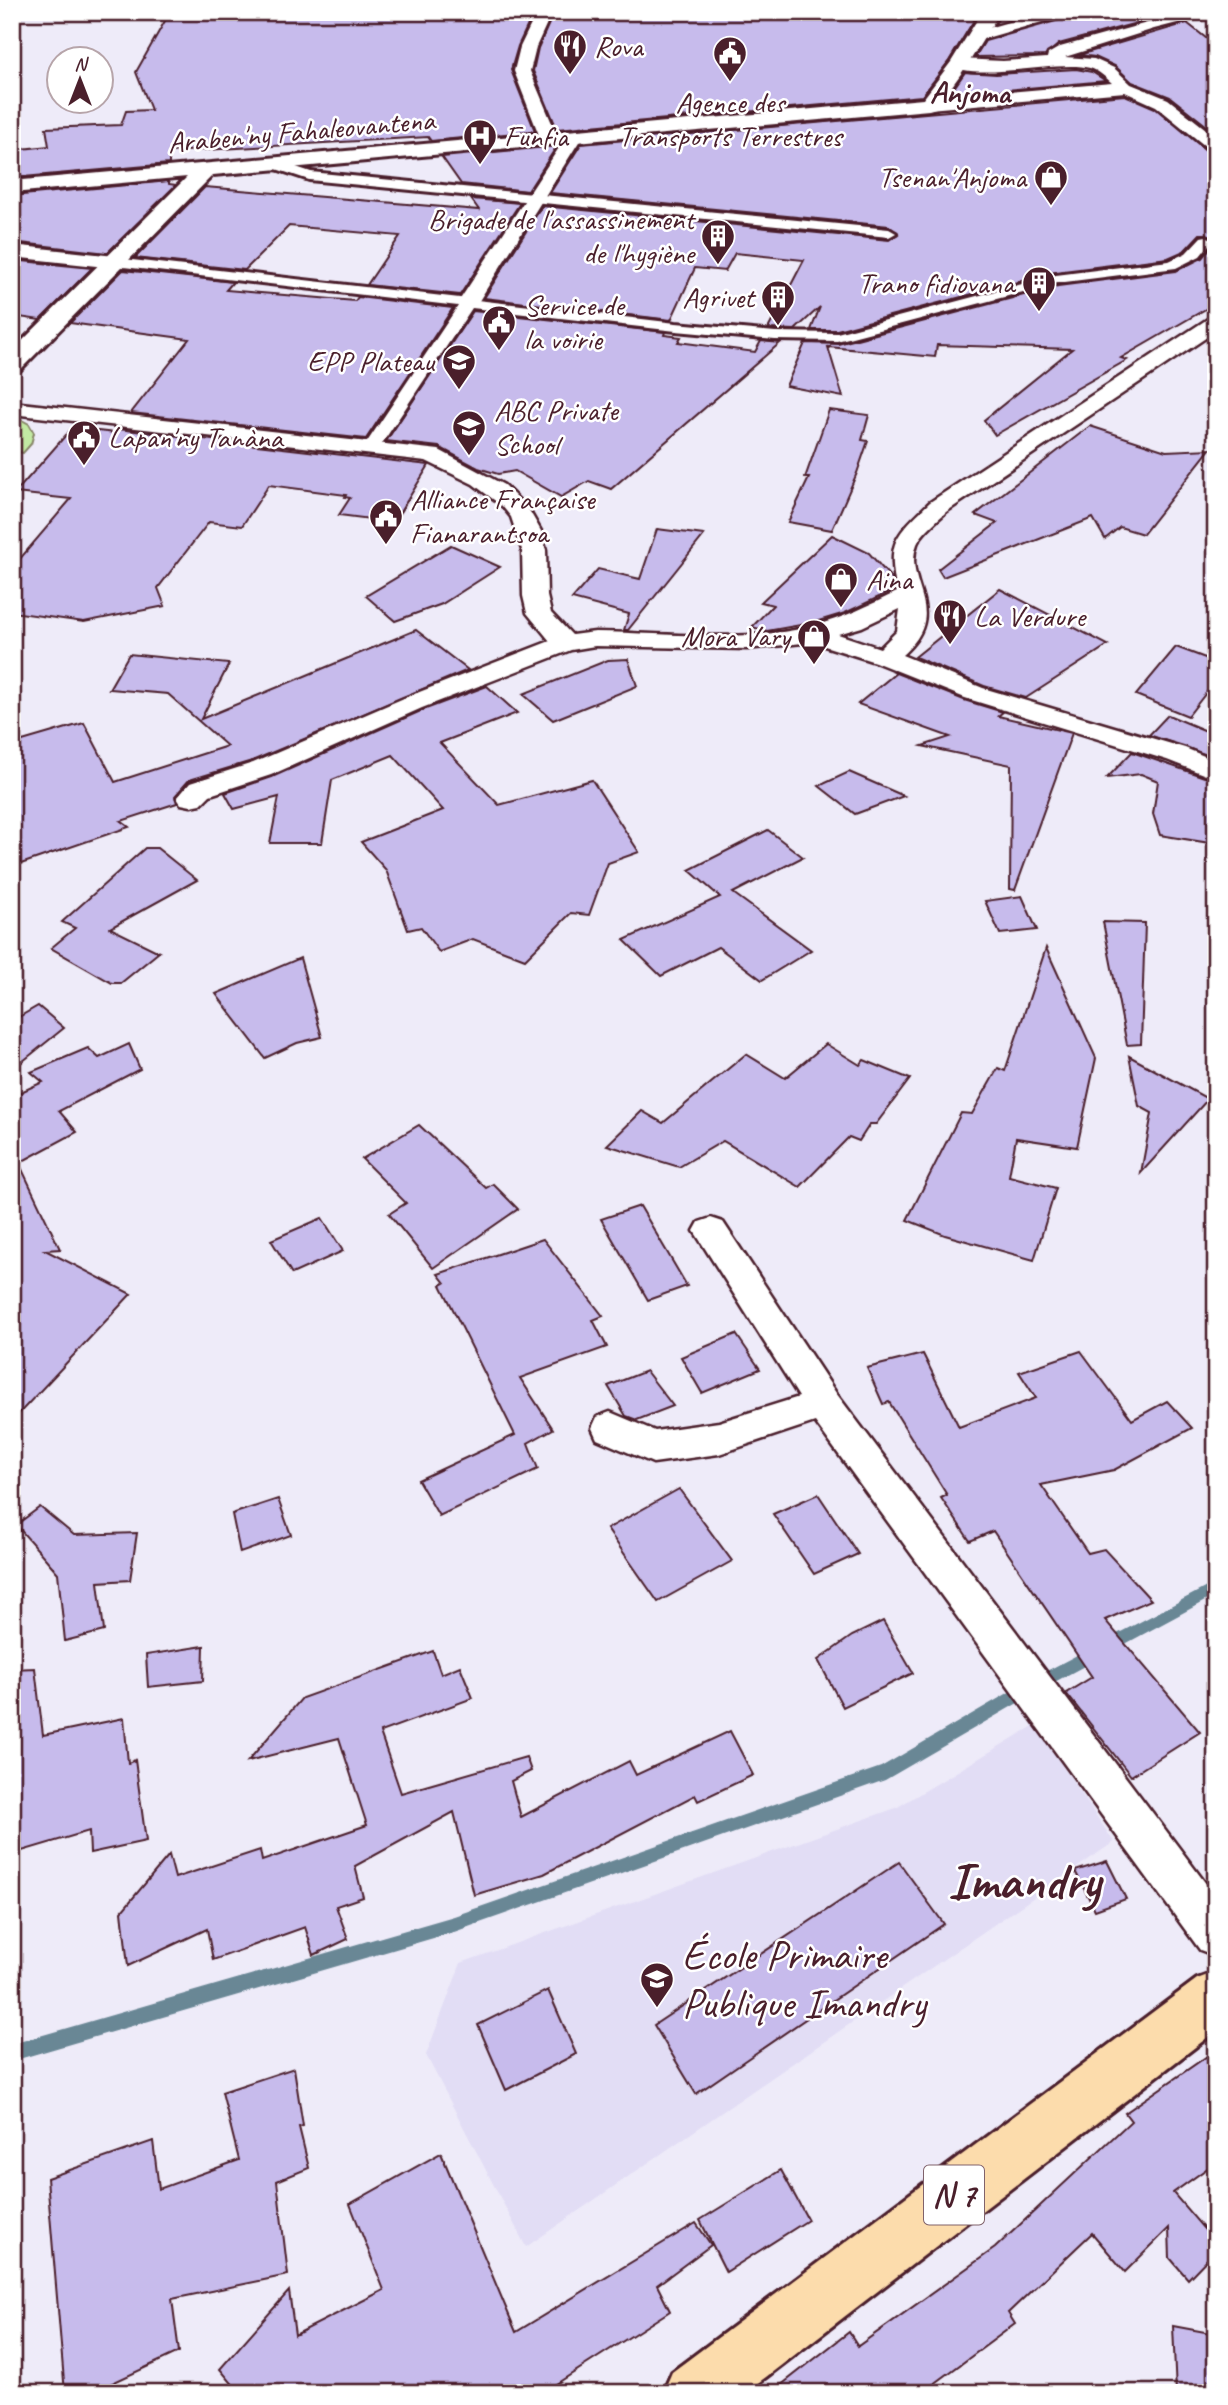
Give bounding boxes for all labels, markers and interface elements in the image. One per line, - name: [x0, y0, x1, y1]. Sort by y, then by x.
- restaurant icon: Rova: [551, 27, 589, 76]
- place label: Rova: [594, 27, 644, 65]
- public building icon: Agence des Transports Terrestres: [711, 34, 749, 83]
- north arrow: [46, 46, 116, 116]
- text: N: [74, 52, 89, 76]
- district label: Anjoma: [930, 72, 1013, 113]
- place label: Agence des Transports Terrestres: [619, 83, 844, 155]
- street label: Araben'ny Fahaleovantena: [166, 100, 438, 162]
- hospital icon: Funfia: [461, 117, 499, 166]
- place label: Funfia: [504, 117, 570, 155]
- place label: Tsenan'Anjoma: [878, 158, 1028, 196]
- shop icon: Tsenan'Anjoma: [1032, 158, 1070, 207]
- place label: Brigade de l'assassinement de l'hygiène: [428, 200, 697, 272]
- building icon: Brigade de l'assassinement de l'hygiène: [699, 217, 737, 266]
- place label: Trano fidiovana: [858, 264, 1017, 302]
- building icon: Trano fidiovana: [1020, 264, 1058, 313]
- place label: Agrivet: [682, 278, 757, 316]
- building icon: Agrivet: [759, 278, 797, 327]
- place label: Service de la voirie: [524, 286, 626, 358]
- public building icon: Service de la voirie: [480, 303, 518, 352]
- place label: EPP Plateau: [307, 342, 436, 380]
- school or university icon: EPP Plateau: [440, 342, 478, 391]
- place label: ABC Private School: [494, 391, 620, 463]
- school or university icon: ABC Private School: [450, 408, 488, 457]
- public building icon: Lapan'ny Tanàna: [65, 418, 103, 467]
- place label: Lapan'ny Tanàna: [108, 418, 285, 456]
- place label: Alliance Française Fianarantsoa: [410, 480, 597, 552]
- public building icon: Alliance Française Fianarantsoa: [367, 497, 405, 546]
- shop icon: Aina: [822, 560, 860, 609]
- place label: Aina: [866, 560, 914, 598]
- restaurant icon: La Verdure: [931, 597, 969, 646]
- place label: La Verdure: [974, 597, 1087, 635]
- place label: Mora Vary: [681, 617, 793, 655]
- shop icon: Mora Vary: [795, 617, 833, 666]
- district label: Imandry: [948, 1849, 1104, 1913]
- place label: École Primaire Publique Imandry: [682, 1929, 928, 2030]
- school or university icon: École Primaire Publique Imandry: [638, 1960, 676, 2009]
- road number: N 7: [924, 2166, 984, 2224]

